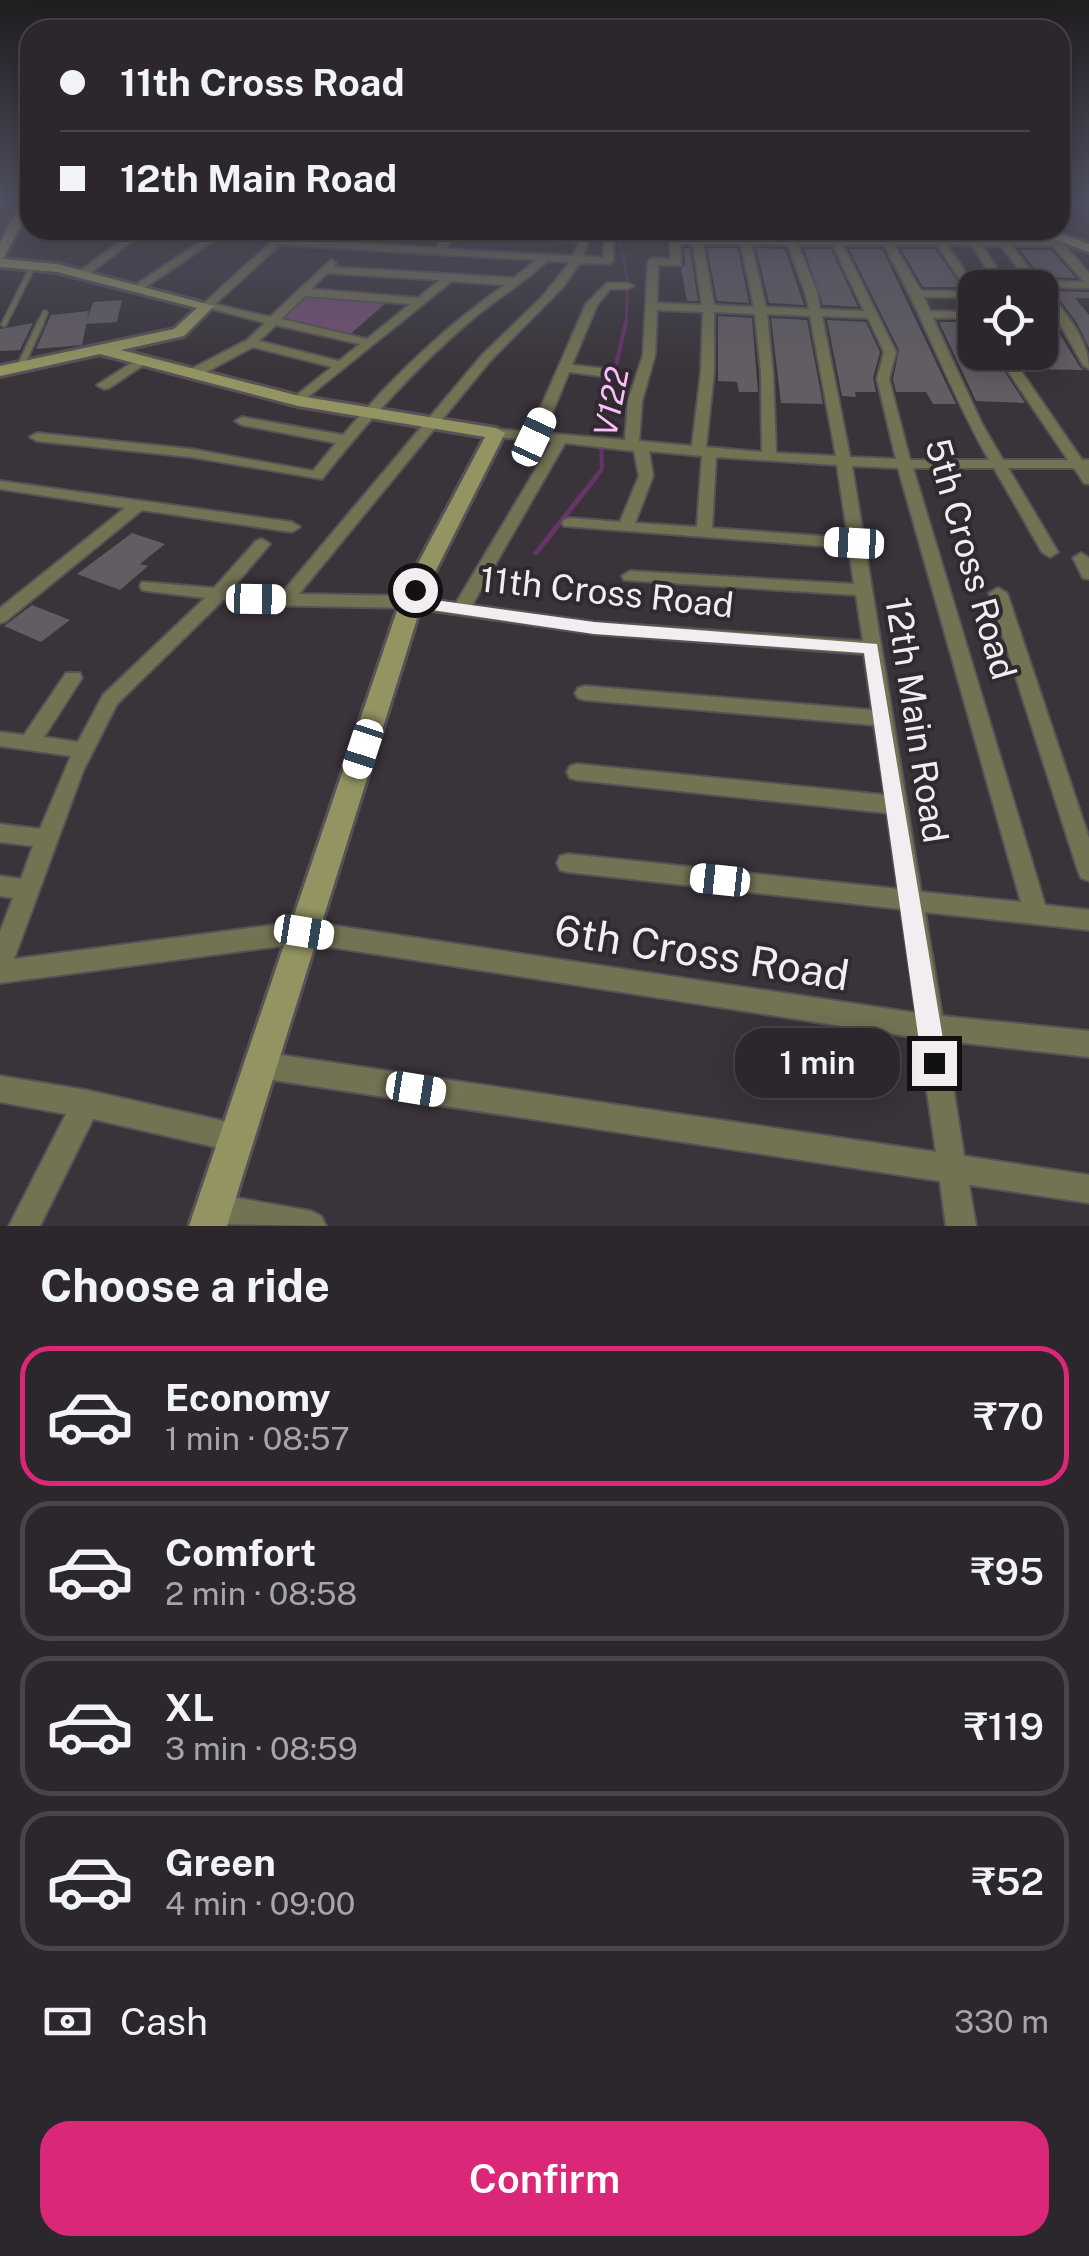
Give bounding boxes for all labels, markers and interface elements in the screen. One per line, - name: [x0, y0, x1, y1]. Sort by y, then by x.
- text: 11th Cross Road: [120, 60, 405, 105]
- text: 12th Main Road: [120, 156, 397, 201]
- map controls: [958, 270, 1058, 370]
- button: locate: [958, 270, 1058, 370]
- water label: V122: [586, 364, 636, 440]
- car: [508, 403, 560, 471]
- street label: 5th Cross Road: [917, 434, 1025, 684]
- car: [823, 526, 885, 560]
- street label: 11th Cross Road: [478, 558, 736, 626]
- route start: [393, 568, 438, 613]
- car: [226, 583, 286, 615]
- street label: 12th Main Road: [877, 594, 957, 846]
- car: [339, 716, 387, 782]
- car: [689, 862, 751, 898]
- street label: 6th Cross Road: [551, 905, 853, 999]
- car: [272, 912, 336, 952]
- callout: 1 min: [734, 1028, 899, 1098]
- route end: [912, 1041, 957, 1086]
- text: 1 min: [779, 1044, 856, 1081]
- car: [384, 1069, 448, 1109]
- text: Choose a ride: [40, 1259, 330, 1312]
- icon: car: [45, 1371, 135, 1461]
- text: Economy: [165, 1375, 331, 1420]
- text: ₹70: [974, 1394, 1044, 1439]
- text: 1 min · 08:57: [165, 1420, 350, 1457]
- icon: car: [45, 1526, 135, 1616]
- text: Comfort: [165, 1530, 316, 1575]
- text: ₹95: [971, 1549, 1044, 1594]
- text: 2 min · 08:58: [165, 1575, 357, 1612]
- icon: car: [45, 1681, 135, 1771]
- text: XL: [165, 1685, 214, 1730]
- text: ₹119: [964, 1704, 1044, 1749]
- text: 3 min · 08:59: [165, 1730, 358, 1767]
- icon: car: [45, 1836, 135, 1926]
- text: Green: [165, 1840, 276, 1885]
- text: ₹52: [972, 1859, 1044, 1904]
- text: 4 min · 09:00: [165, 1885, 355, 1922]
- icon: cash: [40, 1994, 95, 2049]
- text: Cash: [120, 1999, 208, 2044]
- text: 330 m: [954, 2003, 1049, 2040]
- button: Confirm: [40, 2121, 1049, 2236]

